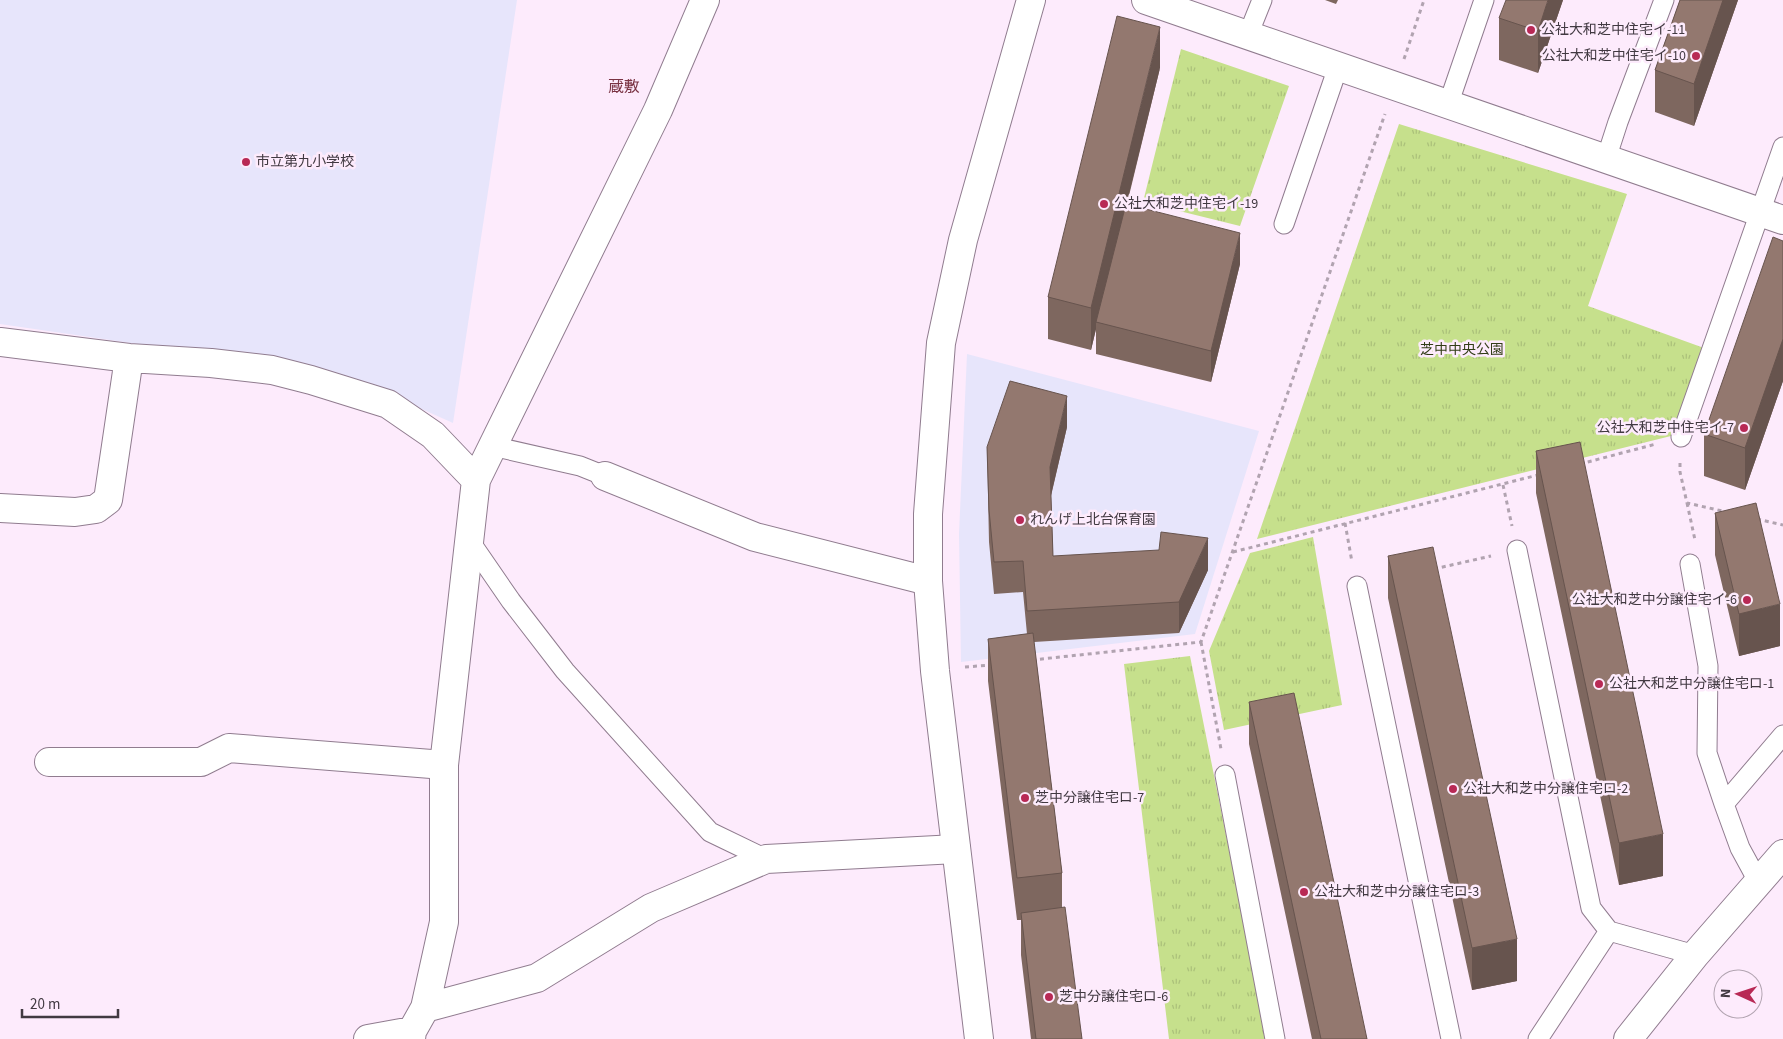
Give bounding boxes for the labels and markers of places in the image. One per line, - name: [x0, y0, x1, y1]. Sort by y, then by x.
- place label: 公社大和芝中住宅イ-11: [1541, 20, 1685, 40]
- marker: 公社大和芝中住宅イ-11: [1525, 24, 1537, 36]
- place label: 公社大和芝中住宅イ-10: [1542, 46, 1686, 66]
- marker: 公社大和芝中住宅イ-10: [1690, 50, 1702, 62]
- place label: 市立第九小学校: [256, 152, 354, 172]
- marker: 市立第九小学校: [240, 156, 252, 168]
- place label: 公社大和芝中住宅イ-19: [1114, 194, 1258, 214]
- marker: 公社大和芝中住宅イ-19: [1098, 198, 1110, 210]
- place label: 公社大和芝中住宅イ-7: [1597, 418, 1734, 438]
- marker: 公社大和芝中住宅イ-7: [1738, 422, 1750, 434]
- place label: れんげ上北台保育園: [1030, 510, 1156, 530]
- marker: れんげ上北台保育園: [1014, 514, 1026, 526]
- place label: 公社大和芝中分譲住宅イ-6: [1572, 590, 1737, 610]
- marker: 公社大和芝中分譲住宅イ-6: [1741, 594, 1753, 606]
- place label: 公社大和芝中分譲住宅ロ-1: [1609, 674, 1774, 694]
- marker: 公社大和芝中分譲住宅ロ-1: [1593, 678, 1605, 690]
- place label: 公社大和芝中分譲住宅ロ-2: [1463, 779, 1628, 799]
- marker: 公社大和芝中分譲住宅ロ-2: [1447, 783, 1459, 795]
- place label: 芝中分譲住宅ロ-7: [1035, 788, 1144, 808]
- marker: 芝中分譲住宅ロ-7: [1019, 792, 1031, 804]
- place label: 公社大和芝中分譲住宅ロ-3: [1314, 882, 1479, 902]
- marker: 公社大和芝中分譲住宅ロ-3: [1298, 886, 1310, 898]
- place label: 芝中分譲住宅ロ-6: [1059, 987, 1168, 1007]
- marker: 芝中分譲住宅ロ-6: [1043, 991, 1055, 1003]

